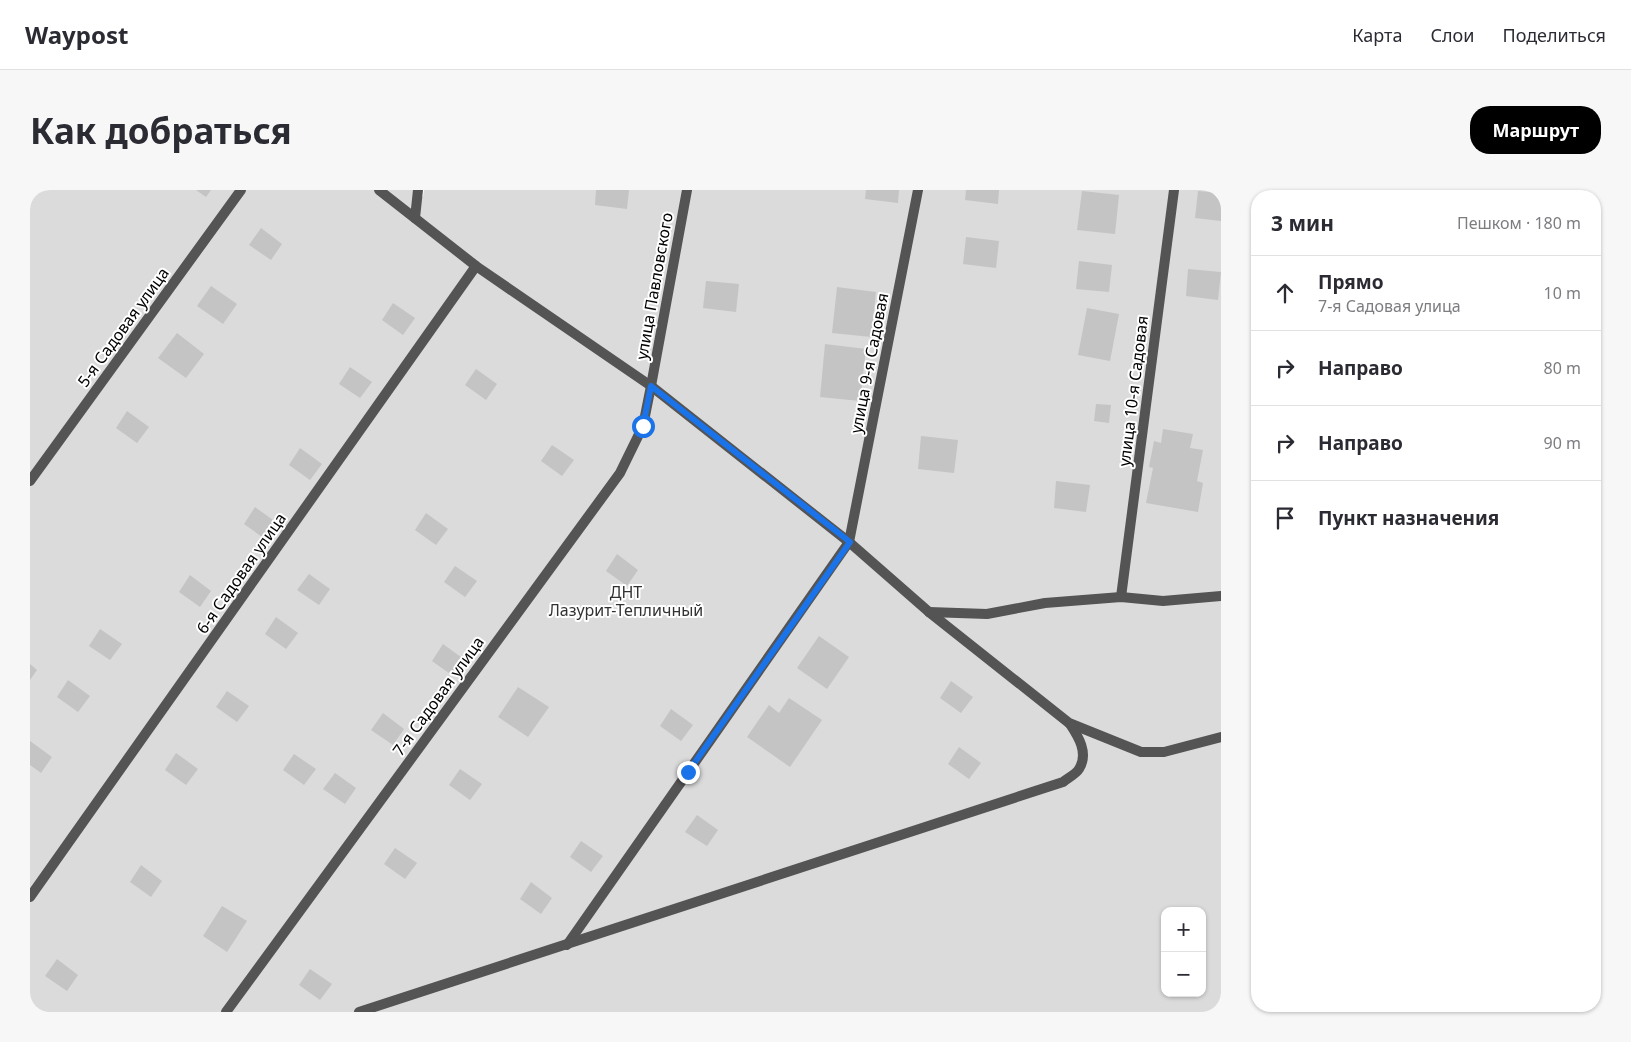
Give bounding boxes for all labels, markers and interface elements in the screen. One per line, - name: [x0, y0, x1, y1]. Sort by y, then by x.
- text: Waypost: [25, 18, 128, 51]
- text: Карта: [1352, 23, 1402, 47]
- text: Слои: [1430, 23, 1474, 47]
- text: Поделиться: [1502, 23, 1606, 47]
- button: Маршрут: [1470, 106, 1601, 154]
- text: Как добраться: [30, 107, 292, 154]
- text: 3 мин: [1271, 209, 1334, 237]
- street label: улица Павловского: [630, 211, 678, 361]
- text: Пешком · 180 m: [1457, 212, 1581, 234]
- street label: 5-я Садовая улица: [72, 263, 174, 391]
- text: Прямо: [1318, 269, 1384, 295]
- icon: ahead: [1271, 279, 1299, 307]
- text: 10 m: [1544, 282, 1581, 304]
- street label: улица 9-я Садовая: [845, 291, 893, 435]
- text: 7-я Садовая улица: [1318, 295, 1461, 317]
- street label: улица 10-я Садовая: [1113, 314, 1153, 468]
- icon: right: [1271, 354, 1299, 382]
- text: Направо: [1318, 355, 1403, 381]
- text: 80 m: [1544, 357, 1581, 379]
- route start: [632, 415, 655, 438]
- icon: right: [1271, 429, 1299, 457]
- text: Направо: [1318, 430, 1403, 456]
- text: 90 m: [1544, 432, 1581, 454]
- icon: arrive: [1271, 504, 1299, 532]
- text: Пункт назначения: [1318, 505, 1499, 531]
- street label: 6-я Садовая улица: [191, 508, 291, 638]
- park label: ДНТ Лазурит-Тепличный: [549, 581, 703, 621]
- street label: 7-я Садовая улица: [387, 632, 489, 760]
- route end: [677, 761, 700, 784]
- map controls: [1161, 907, 1206, 997]
- button: +: [1161, 907, 1206, 952]
- button: −: [1161, 952, 1206, 997]

